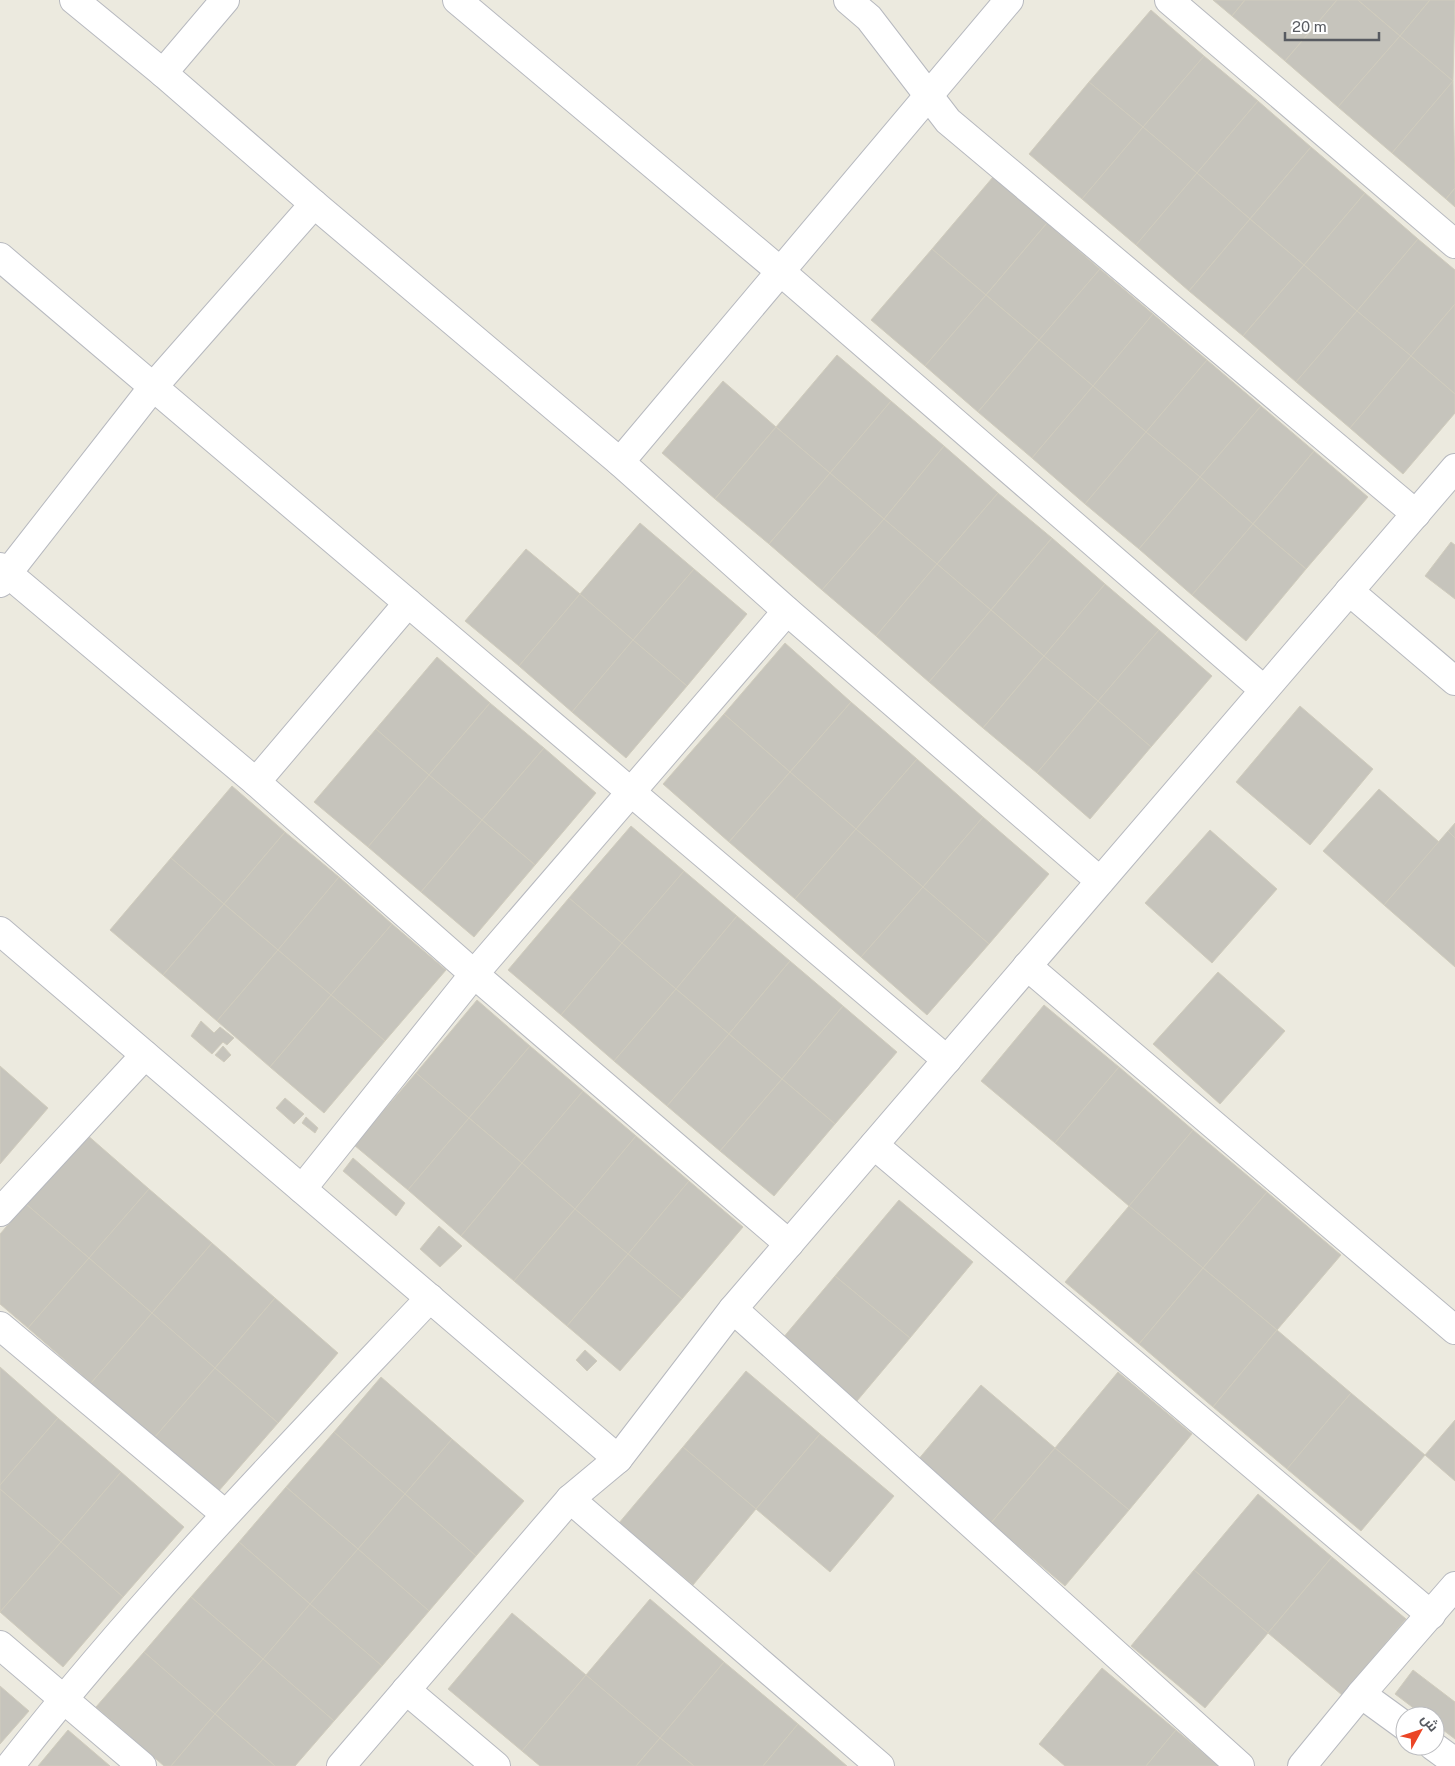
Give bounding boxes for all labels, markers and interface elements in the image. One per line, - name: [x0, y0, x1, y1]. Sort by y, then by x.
- scale bar: [1285, 10, 1379, 42]
- text: 20 m: [1292, 18, 1327, 35]
- north arrow: [1395, 1706, 1445, 1756]
- text: ش: [1417, 1711, 1442, 1735]

